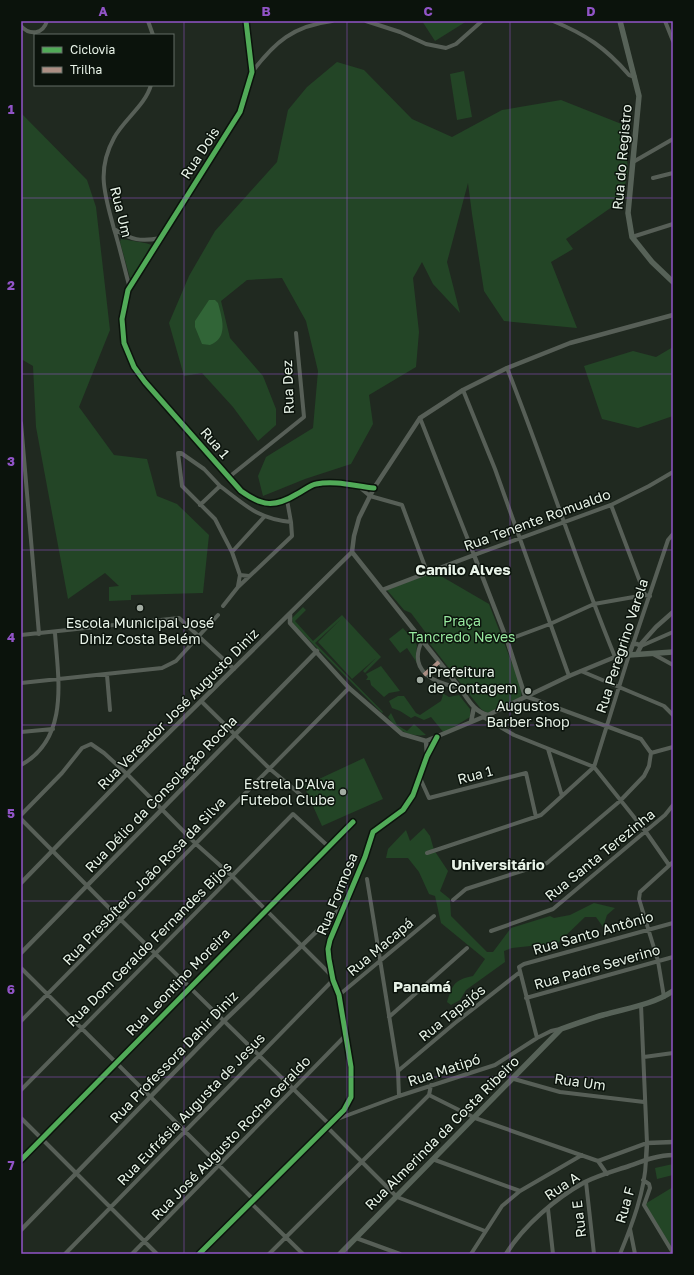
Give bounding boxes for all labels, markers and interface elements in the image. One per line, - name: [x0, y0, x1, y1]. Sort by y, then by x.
- text: A: [98, 3, 108, 19]
- text: B: [261, 3, 271, 19]
- text: C: [423, 3, 433, 19]
- text: D: [586, 3, 596, 19]
- legend: [34, 34, 174, 86]
- text: Ciclovia: [70, 42, 115, 57]
- text: Trilha: [70, 62, 102, 77]
- text: 1: [8, 101, 15, 117]
- street label: Rua do Registro: [608, 103, 635, 211]
- street label: Rua Dois: [177, 124, 223, 182]
- street label: Rua Um: [107, 185, 136, 239]
- text: 2: [7, 277, 15, 293]
- street label: Rua Dez: [278, 360, 297, 414]
- street label: Rua 1: [197, 424, 234, 462]
- text: 3: [7, 453, 15, 469]
- street label: Rua Tenente Romualdo: [461, 485, 613, 554]
- district label: Camilo Alves: [415, 560, 511, 578]
- street label: Rua Peregrino Varela: [592, 576, 651, 715]
- marker: Escola Municipal José Diniz Costa Belém: [135, 603, 145, 613]
- park label: Praça Tancredo Neves: [408, 612, 516, 645]
- place label: Escola Municipal José Diniz Costa Belém: [66, 614, 214, 647]
- street label: Rua Vereador José Augusto Diniz: [94, 625, 262, 793]
- text: 4: [7, 629, 15, 645]
- place label: Prefeitura de Contagem: [428, 663, 517, 696]
- marker: Prefeitura de Contagem: [415, 675, 425, 685]
- marker: Augustos Barber Shop: [523, 686, 533, 696]
- place label: Augustos Barber Shop: [486, 697, 570, 730]
- street label: Rua Délio da Consolação Rocha: [81, 712, 240, 876]
- street label: Rua 1: [455, 762, 495, 787]
- place label: Estrela D'Alva Futebol Clube: [240, 775, 335, 808]
- marker: Estrela D'Alva Futebol Clube: [338, 787, 348, 797]
- street label: Rua Presbítero João Rosa da Silva: [59, 793, 229, 968]
- text: 5: [7, 805, 15, 821]
- street label: Rua Santa Terezinha: [541, 805, 658, 904]
- street label: Rua Formosa: [312, 850, 361, 937]
- district label: Universitário: [451, 855, 545, 873]
- street label: Rua Dom Geraldo Fernandes Bijos: [63, 858, 235, 1030]
- street label: Rua Santo Antônio: [531, 907, 655, 958]
- street label: Rua Macapá: [343, 914, 416, 979]
- street label: Rua Leontino Moreira: [122, 924, 233, 1039]
- street label: Rua Padre Severino: [532, 940, 662, 993]
- district label: Panamá: [393, 977, 451, 995]
- text: 6: [7, 981, 15, 997]
- street label: Rua Tapajós: [415, 981, 488, 1045]
- street label: Rua Professora Dahir Diniz: [106, 987, 241, 1126]
- street label: Rua Eufrásia Augusta de Jesus: [113, 1029, 268, 1188]
- street label: Rua Matipó: [405, 1050, 482, 1089]
- street label: Rua José Augusto Rocha Geraldo: [147, 1052, 314, 1223]
- street label: Rua Almerinda da Costa Ribeiro: [361, 1052, 522, 1213]
- street label: Rua Um: [553, 1069, 607, 1094]
- text: 7: [7, 1157, 15, 1173]
- street label: Rua A: [541, 1167, 583, 1203]
- street label: Rua F: [611, 1185, 638, 1225]
- street label: Rua E: [568, 1199, 589, 1239]

